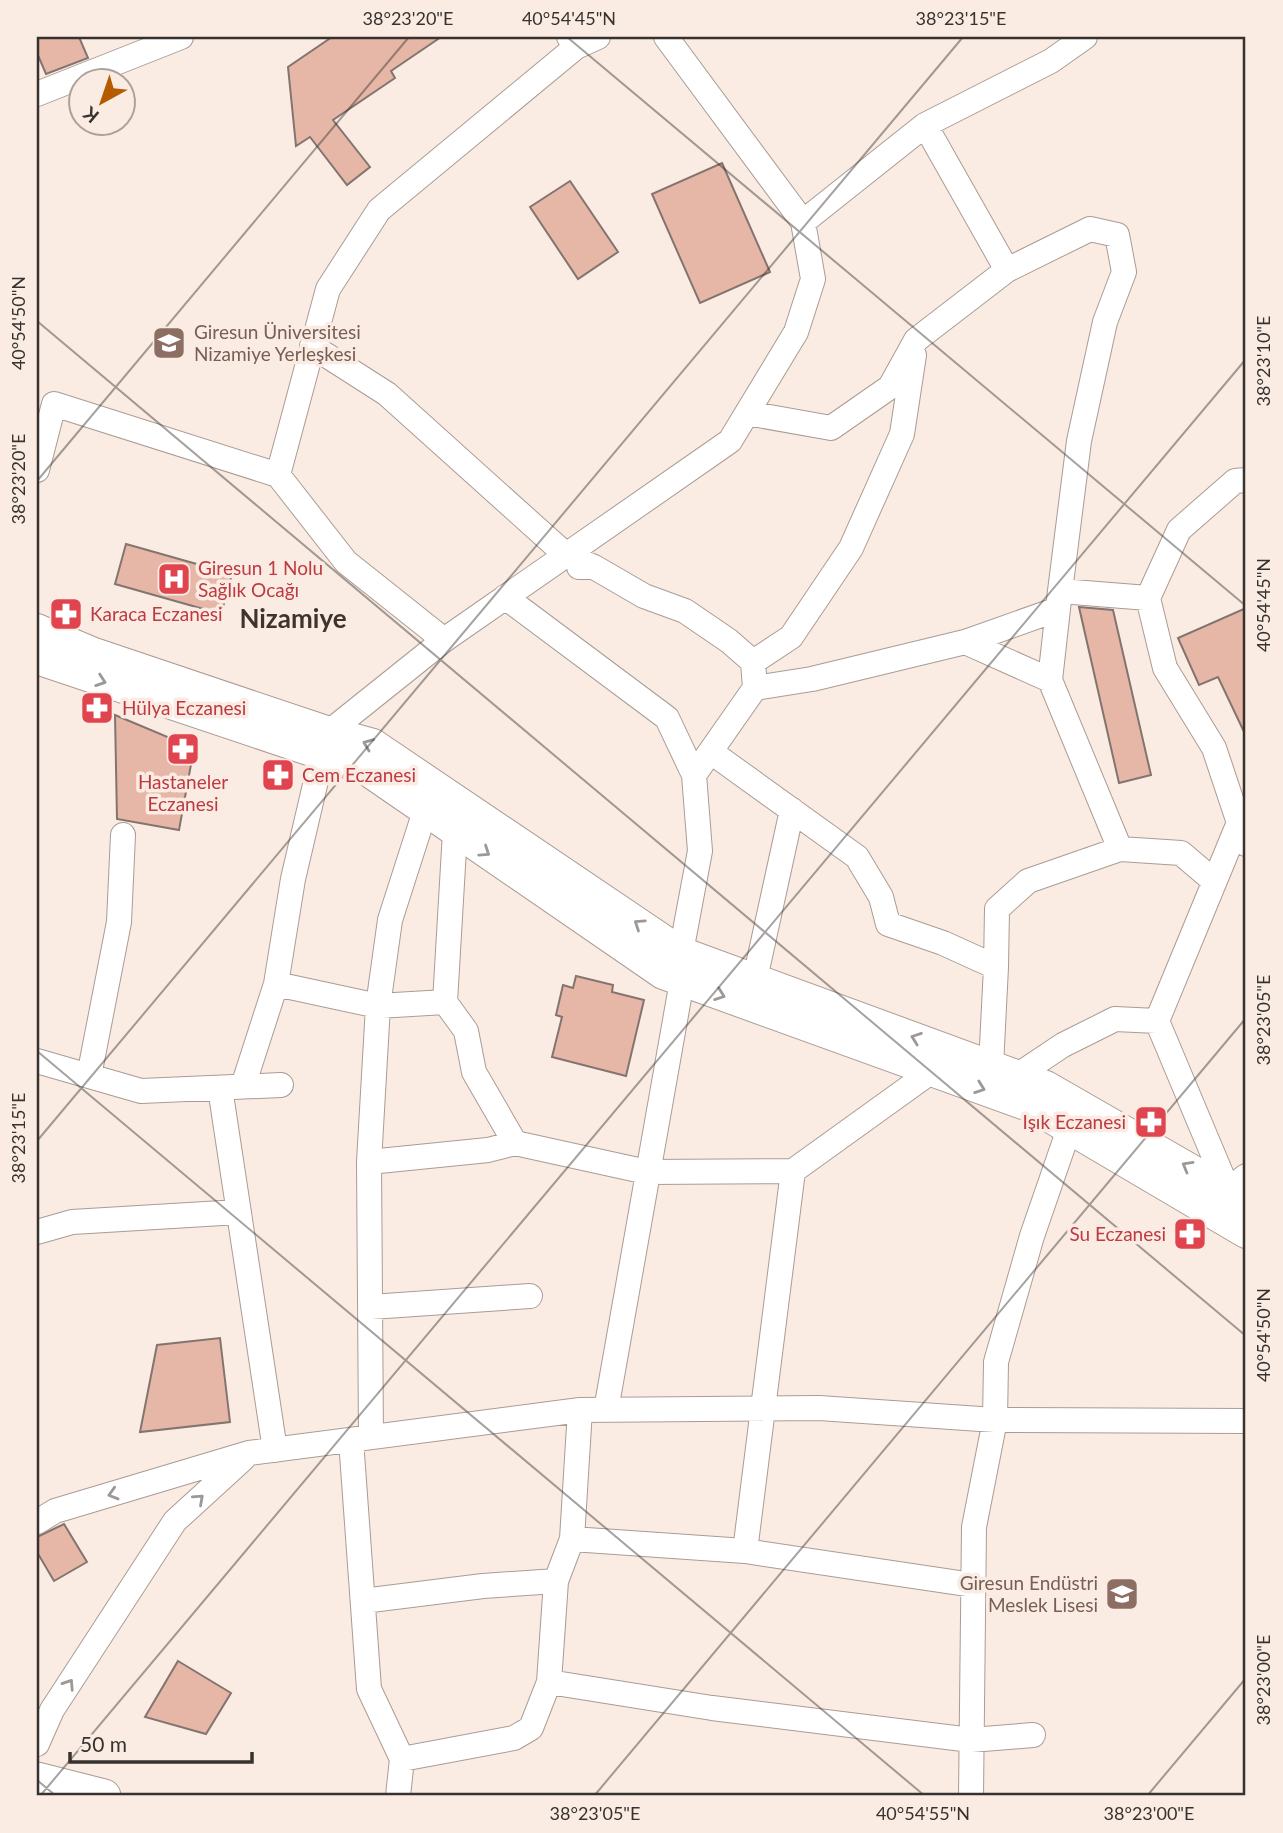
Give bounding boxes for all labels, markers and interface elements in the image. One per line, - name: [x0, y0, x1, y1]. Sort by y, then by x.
- text: 38°23'20"E: [363, 7, 453, 29]
- text: 40°54'45"N: [522, 7, 616, 29]
- text: 38°23'15"E: [916, 7, 1006, 29]
- north arrow: [66, 66, 136, 136]
- text: K: [78, 102, 103, 128]
- text: 40°54'50"N: [7, 276, 29, 370]
- text: 38°23'10"E: [1252, 316, 1274, 406]
- place label: Giresun Üniversitesi Nizamiye Yerleşkesi: [194, 320, 361, 365]
- school or university icon: Giresun Üniversitesi Nizamiye Yerleşkesi: [150, 324, 188, 362]
- text: 38°23'20"E: [7, 434, 29, 524]
- place label: Giresun 1 Nolu Sağlık Ocağı: [198, 556, 323, 601]
- text: 40°54'45"N: [1252, 558, 1274, 652]
- hospital icon: Giresun 1 Nolu Sağlık Ocağı: [155, 560, 193, 598]
- pharmacy icon: Karaca Eczanesi: [47, 595, 85, 633]
- place label: Karaca Eczanesi: [90, 602, 223, 625]
- district label: Nizamiye: [239, 602, 347, 634]
- one-way arrow: [95, 673, 107, 687]
- pharmacy icon: Hülya Eczanesi: [78, 689, 116, 727]
- place label: Hülya Eczanesi: [122, 696, 246, 719]
- pharmacy icon: Hastaneler Eczanesi: [164, 730, 202, 768]
- one-way arrow: [363, 738, 375, 752]
- pharmacy icon: Cem Eczanesi: [259, 756, 297, 794]
- place label: Cem Eczanesi: [302, 763, 416, 786]
- place label: Hastaneler Eczanesi: [138, 770, 228, 815]
- one-way arrow: [477, 844, 490, 856]
- one-way arrow: [634, 919, 647, 932]
- text: 38°23'05"E: [1252, 975, 1274, 1065]
- one-way arrow: [713, 986, 725, 1000]
- one-way arrow: [911, 1032, 923, 1046]
- one-way arrow: [973, 1080, 985, 1094]
- text: 38°23'15"E: [7, 1093, 29, 1183]
- pharmacy icon: Işık Eczanesi: [1132, 1103, 1170, 1141]
- place label: Işık Eczanesi: [1023, 1110, 1126, 1133]
- one-way arrow: [1182, 1161, 1195, 1174]
- pharmacy icon: Su Eczanesi: [1171, 1215, 1209, 1253]
- place label: Su Eczanesi: [1069, 1222, 1166, 1245]
- text: 40°54'50"N: [1252, 1288, 1274, 1382]
- one-way arrow: [107, 1485, 119, 1500]
- one-way arrow: [191, 1495, 204, 1507]
- place label: Giresun Endüstri Meslek Lisesi: [960, 1571, 1098, 1616]
- school or university icon: Giresun Endüstri Meslek Lisesi: [1103, 1575, 1141, 1613]
- text: 38°23'00"E: [1252, 1635, 1274, 1725]
- one-way arrow: [60, 1679, 73, 1692]
- scale bar: [70, 1721, 252, 1765]
- text: 50 m: [80, 1731, 127, 1756]
- text: 38°23'05"E: [550, 1802, 640, 1824]
- text: 40°54'55"N: [876, 1802, 970, 1824]
- text: 38°23'00"E: [1104, 1802, 1194, 1824]

